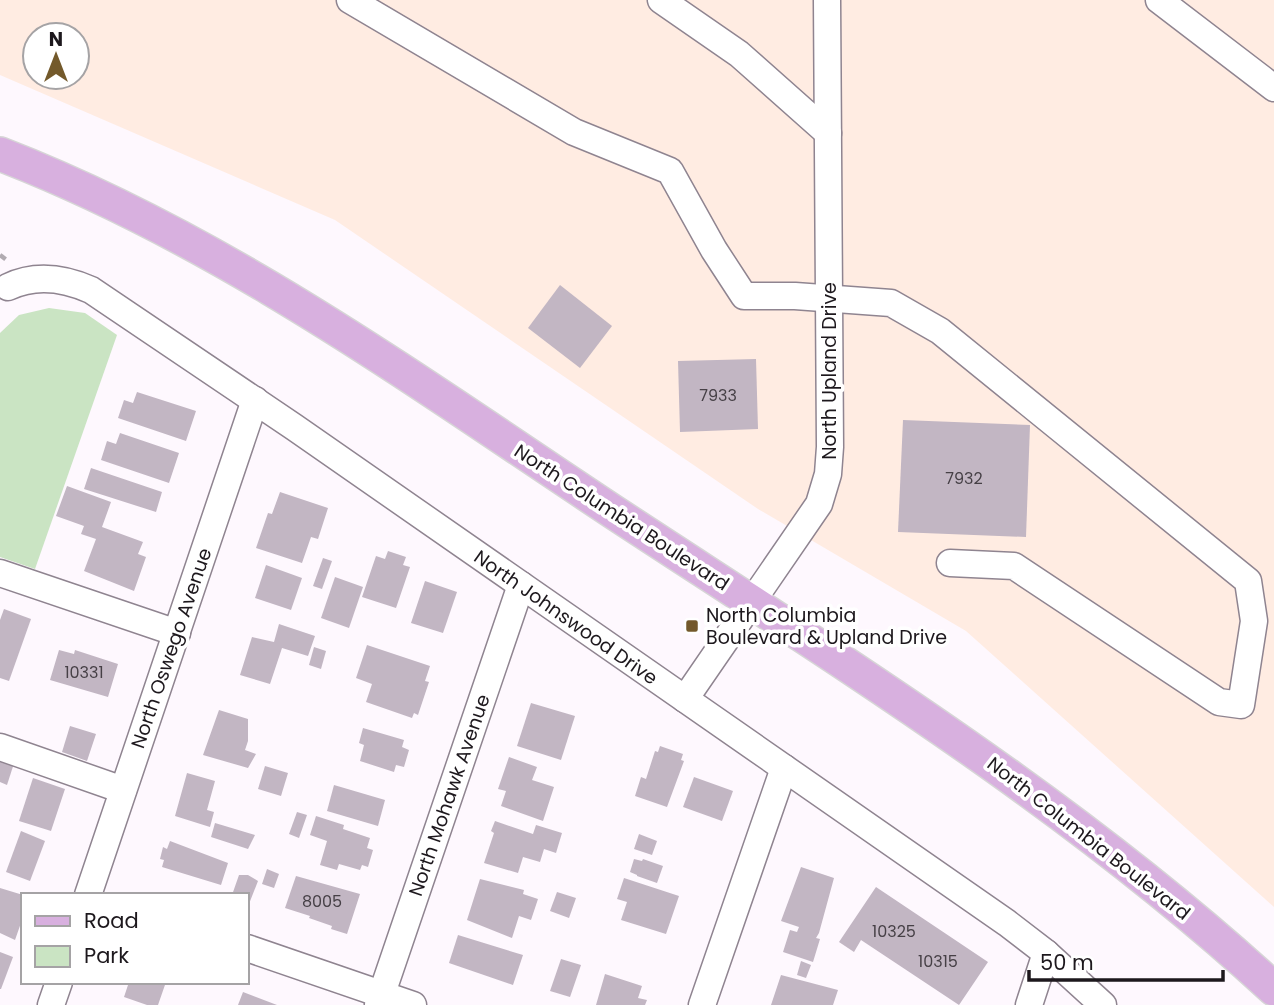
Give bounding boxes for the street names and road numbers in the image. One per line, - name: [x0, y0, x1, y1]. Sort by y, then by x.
- street label: North Upland Drive: [816, 282, 843, 460]
- street label: North Columbia Boulevard: [509, 438, 734, 597]
- street label: North Oswego Avenue: [124, 544, 218, 752]
- street label: North Johnswood Drive: [468, 544, 663, 691]
- street label: North Mohawk Avenue: [402, 691, 497, 900]
- street label: North Columbia Boulevard: [981, 750, 1196, 926]

